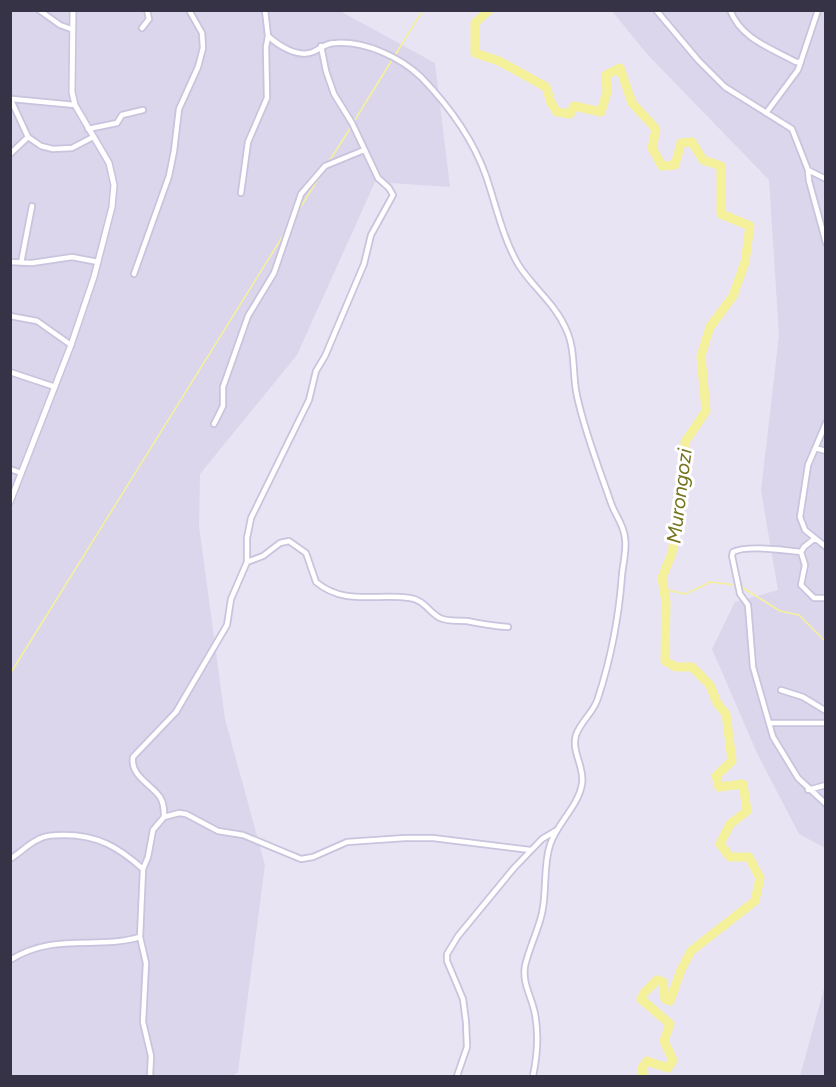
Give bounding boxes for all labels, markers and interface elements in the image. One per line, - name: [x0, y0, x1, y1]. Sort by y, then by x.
- water label: Murongozi: [661, 447, 697, 545]

